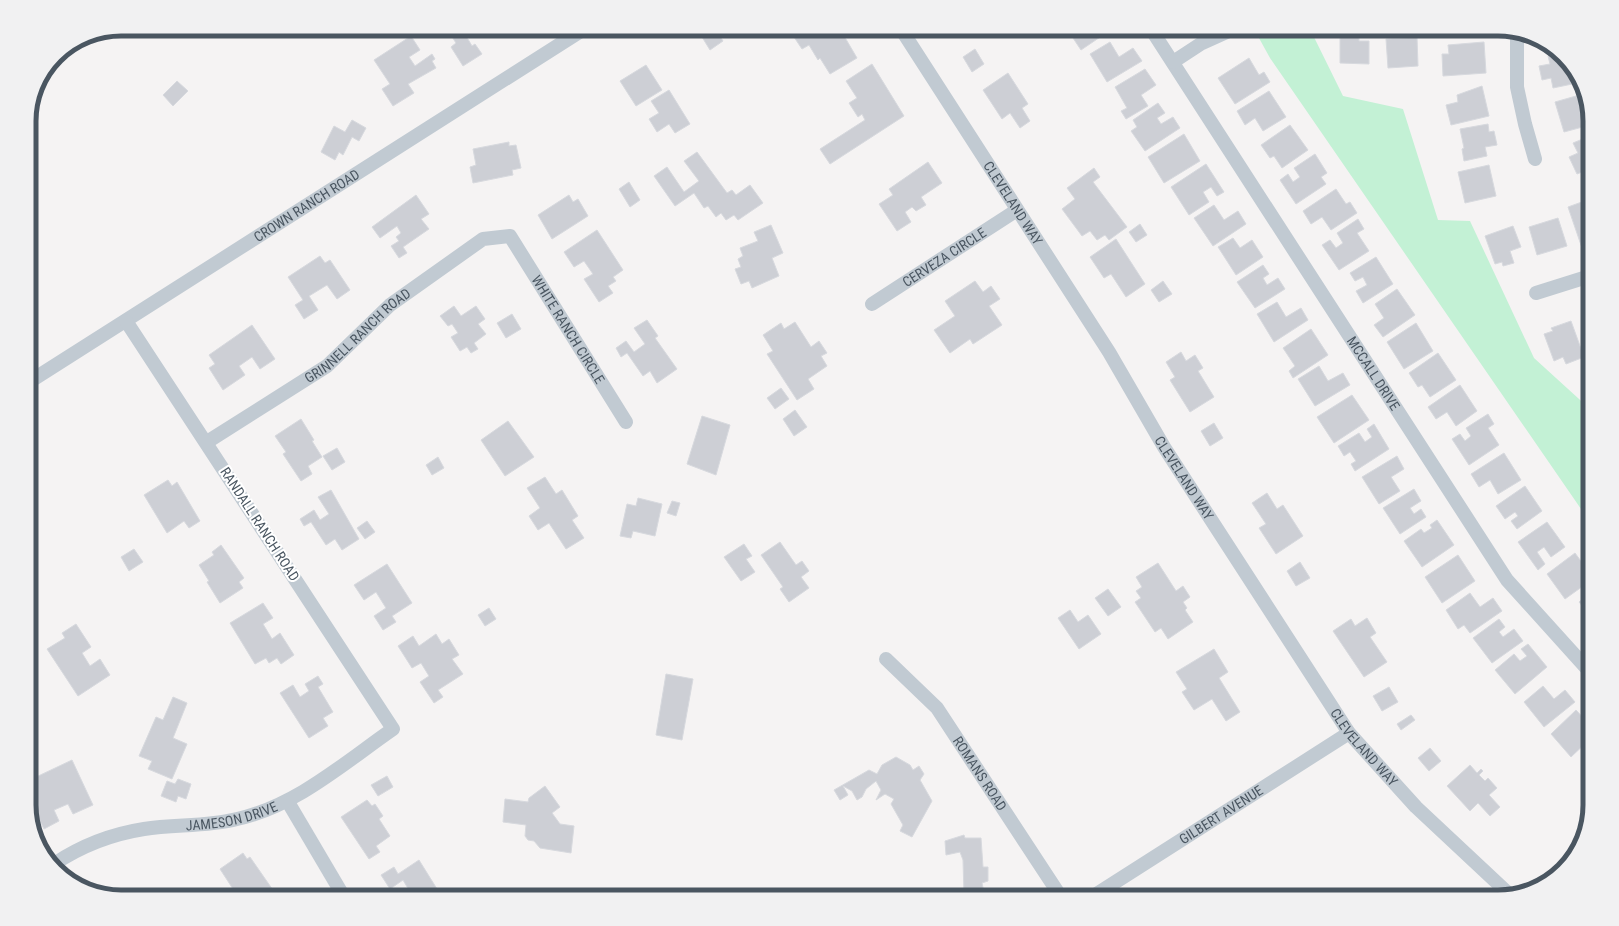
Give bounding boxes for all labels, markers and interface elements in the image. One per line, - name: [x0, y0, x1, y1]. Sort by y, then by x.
- street label: CLEVELAND WAY: [980, 158, 1046, 248]
- street label: CROWN RANCH ROAD: [251, 166, 362, 245]
- street label: CERVEZA CIRCLE: [899, 224, 989, 290]
- street label: WHITE RANCH CIRCLE: [528, 272, 608, 387]
- street label: GRINNELL RANCH ROAD: [302, 285, 414, 386]
- street label: MCCALL DRIVE: [1344, 333, 1403, 413]
- street label: CLEVELAND WAY: [1151, 433, 1217, 523]
- street label: RANDALL RANCH ROAD: [217, 464, 303, 584]
- street label: CLEVELAND WAY: [1327, 705, 1401, 790]
- street label: ROMANS ROAD: [950, 733, 1010, 814]
- street label: GILBERT AVENUE: [1176, 782, 1266, 847]
- street label: JAMESON DRIVE: [185, 798, 280, 833]

